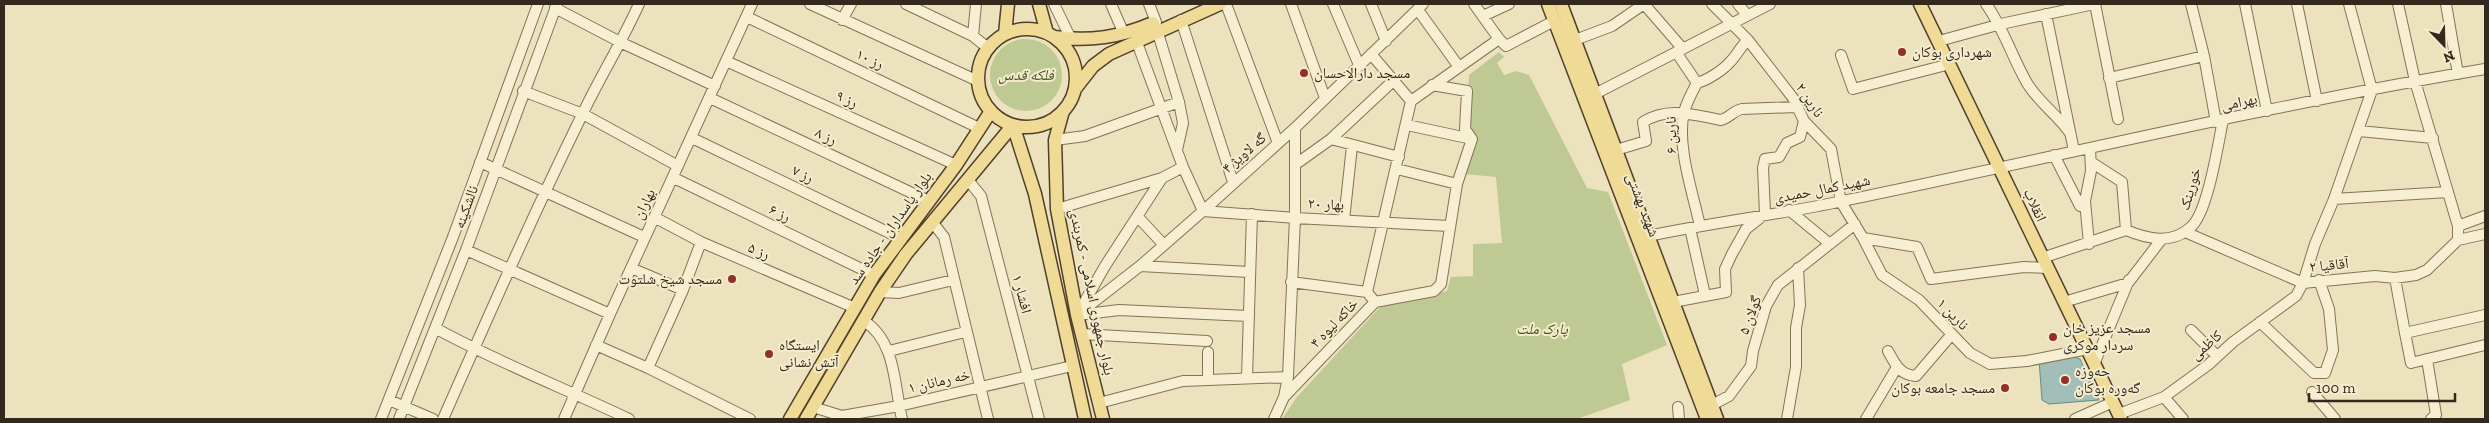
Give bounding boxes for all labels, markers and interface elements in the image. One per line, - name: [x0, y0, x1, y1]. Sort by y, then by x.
- north arrow: [2419, 20, 2469, 70]
- place label: شهرداری بوکان: [1912, 43, 1992, 62]
- street label: رز ۱۰: [853, 45, 887, 73]
- marker: شهرداری بوکان: [1896, 46, 1908, 58]
- text: N: [2440, 47, 2457, 67]
- place label: مسجد دارالاحسان: [1314, 64, 1410, 83]
- park label: فلکه قدس: [998, 66, 1055, 84]
- marker: مسجد دارالاحسان: [1298, 67, 1310, 79]
- street label: نارین ۲: [1791, 79, 1828, 121]
- street label: رز ۹: [833, 86, 861, 112]
- street label: بهرامی: [2219, 89, 2259, 116]
- street label: نارین ۶: [1662, 116, 1681, 154]
- street label: رز ۸: [812, 123, 840, 149]
- street label: گه لاویژ ۴: [1218, 129, 1270, 177]
- street label: رز ۷: [789, 161, 817, 187]
- street label: خورینک: [2175, 165, 2205, 212]
- street label: بلوار پاسداران - جاده سد: [844, 168, 936, 288]
- street label: شهید بهشتی: [1622, 170, 1663, 240]
- street label: شهید کمال حمیدی: [1772, 171, 1872, 208]
- street label: نالشکینه: [450, 183, 482, 231]
- street label: بهاران: [629, 186, 660, 223]
- street label: انقلاب: [2020, 186, 2050, 224]
- street label: بهار ۲۰: [1308, 194, 1344, 214]
- street label: رز ۶: [766, 200, 794, 226]
- street label: بلوار جمهوری اسلامی - کمربندی: [1065, 207, 1118, 377]
- street label: رز ۵: [745, 238, 773, 264]
- street label: آقاقیا ۲: [2309, 254, 2351, 276]
- place label: مسجد شیخ شلتوت: [618, 270, 722, 289]
- marker: مسجد شیخ شلتوت: [726, 273, 738, 285]
- street label: افشار ۱: [1008, 273, 1036, 315]
- street label: گولان ۵: [1735, 293, 1766, 337]
- street label: خاکه لیوه ۴: [1306, 294, 1362, 351]
- street label: نارین ۱: [1933, 294, 1973, 335]
- place label: مسجد عزیز خان سردار موکری: [2063, 319, 2151, 355]
- park label: پارک ملت: [1516, 320, 1569, 338]
- street label: کاظمی: [2186, 326, 2226, 364]
- marker: مسجد عزیز خان سردار موکری: [2047, 331, 2059, 343]
- place label: ایستگاه آتش نشانی: [779, 336, 840, 372]
- marker: ایستگاه آتش نشانی: [763, 348, 775, 360]
- place label: حه‌وزه گه‌وره بوکان: [2075, 362, 2141, 398]
- street label: خه رمانان ۱: [906, 365, 972, 398]
- scale bar: [2309, 370, 2455, 402]
- marker: حه‌وزه گه‌وره بوکان: [2059, 374, 2071, 386]
- place label: مسجد جامعه بوکان: [1891, 379, 1995, 398]
- text: 100 m: [2316, 379, 2355, 397]
- marker: مسجد جامعه بوکان: [1999, 382, 2011, 394]

